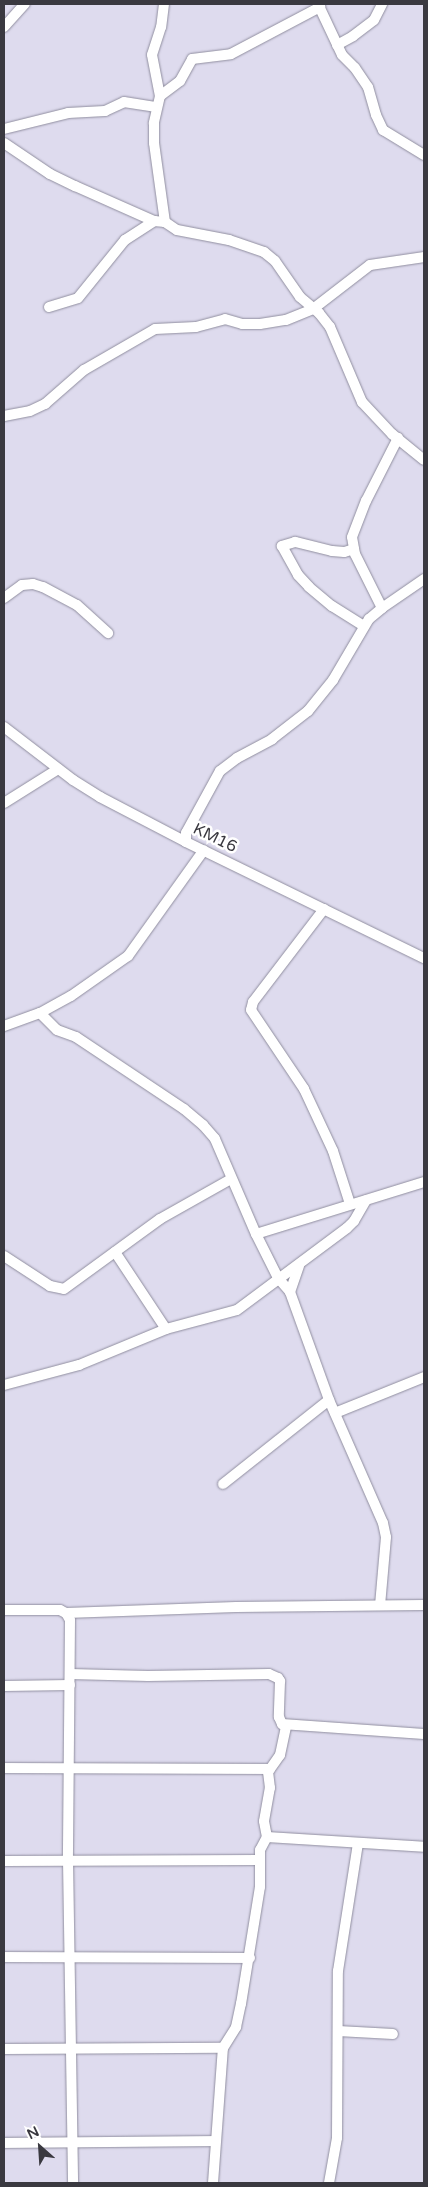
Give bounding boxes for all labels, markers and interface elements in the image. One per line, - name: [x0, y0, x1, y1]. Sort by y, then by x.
- street label: KM16: [190, 819, 240, 857]
- north arrow: [15, 2122, 65, 2172]
- text: N: [24, 2123, 42, 2143]

